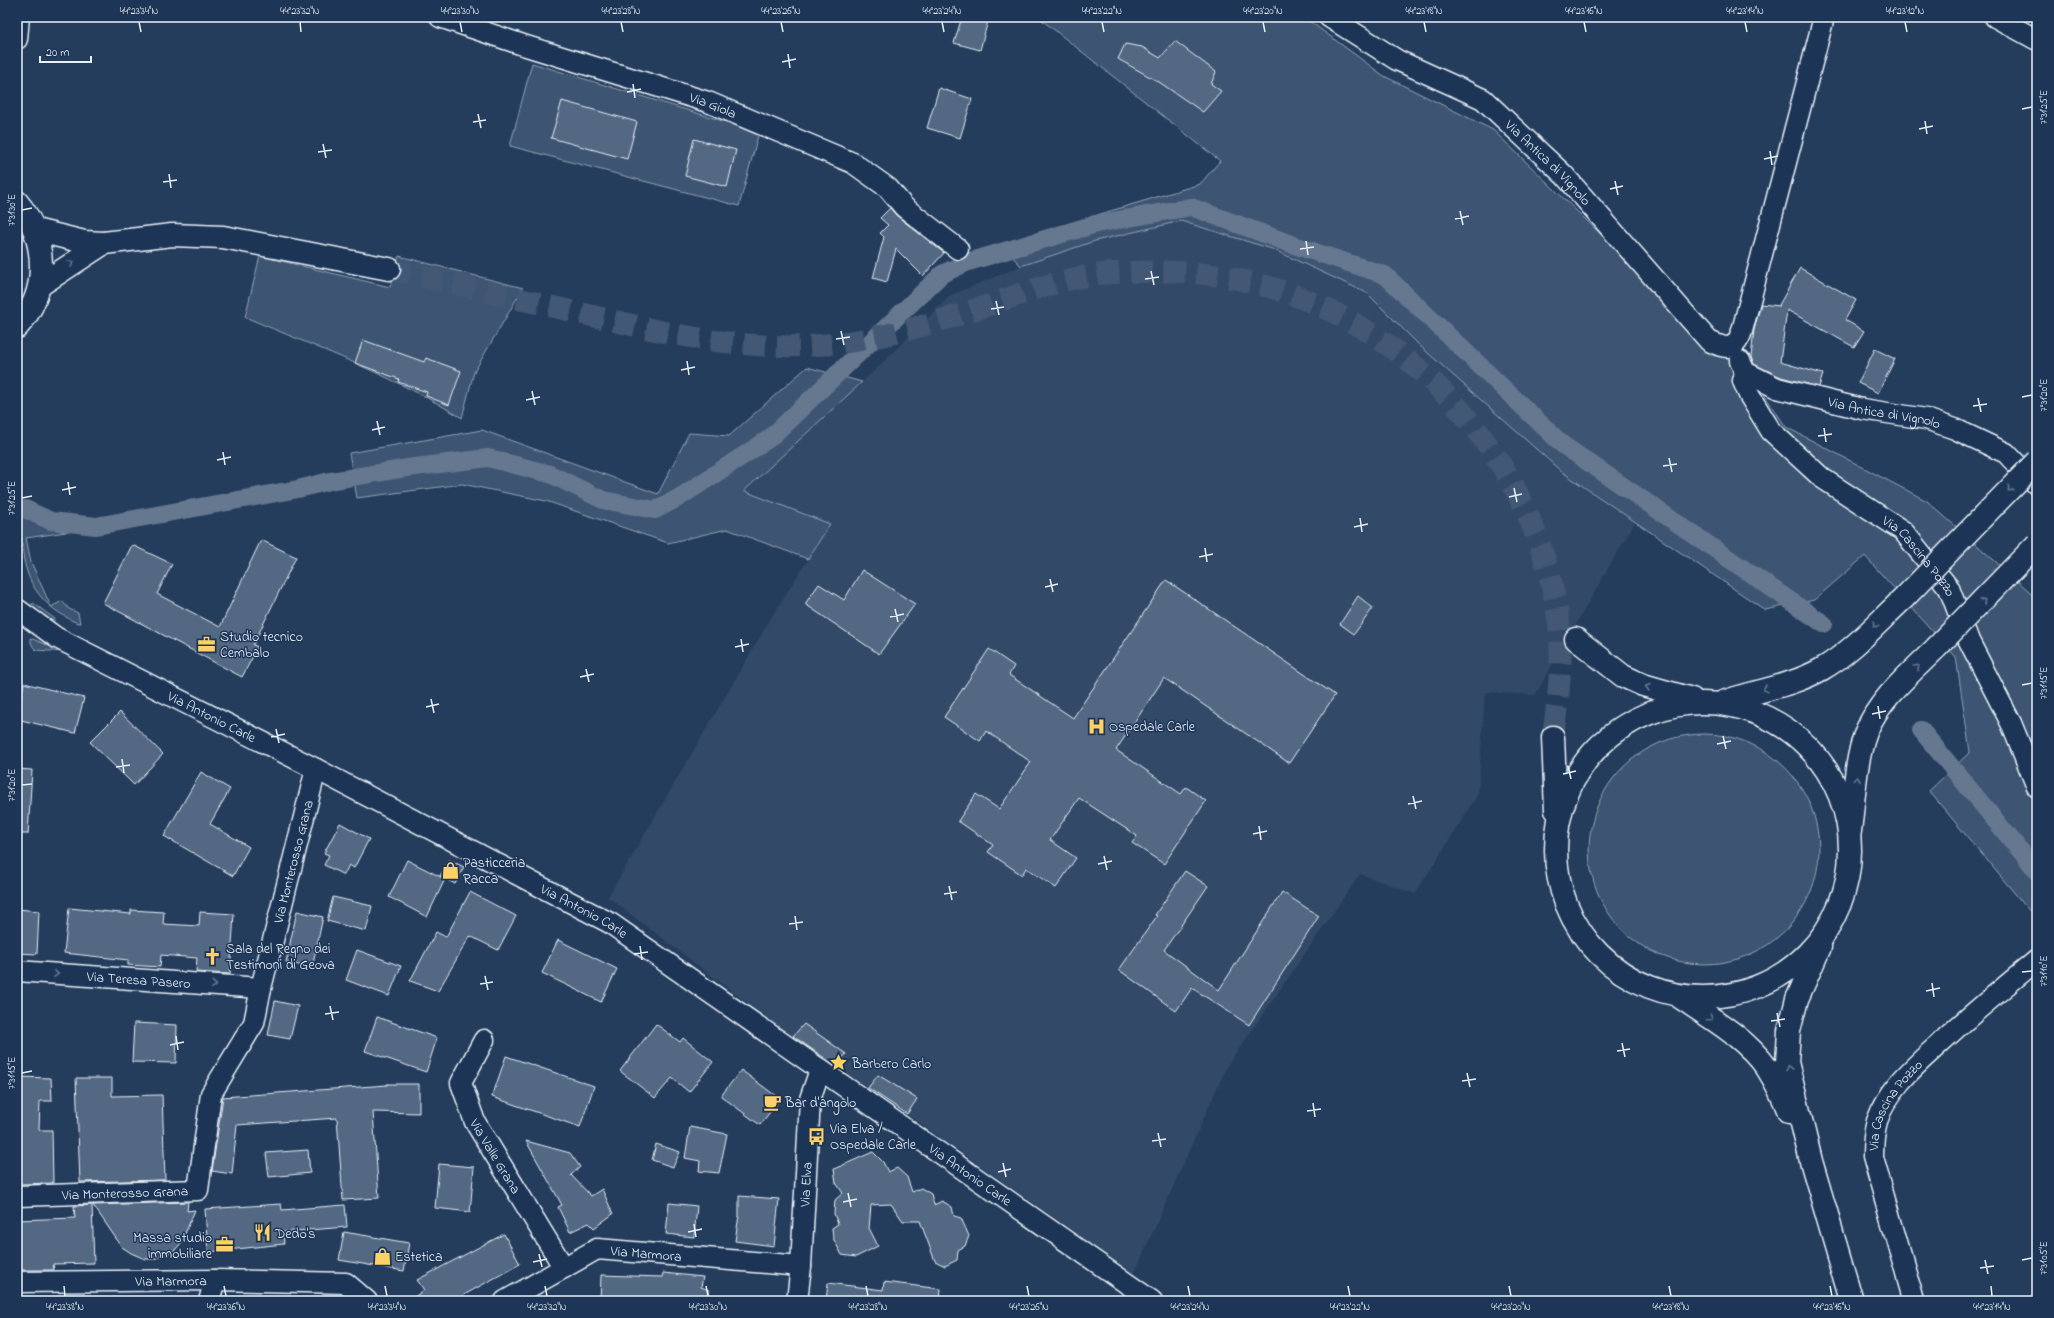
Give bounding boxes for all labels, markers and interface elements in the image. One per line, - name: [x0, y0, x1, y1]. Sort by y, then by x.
- text: 44°23'34"N: [120, 4, 158, 19]
- text: 44°23'32"N: [280, 4, 320, 19]
- text: 44°23'30"N: [441, 4, 480, 19]
- text: 44°23'28"N: [602, 4, 641, 19]
- text: 44°23'26"N: [761, 4, 801, 19]
- text: 44°23'24"N: [922, 4, 962, 19]
- text: 44°23'22"N: [1082, 4, 1122, 19]
- text: 44°23'20"N: [1243, 4, 1283, 19]
- text: 44°23'18"N: [1405, 4, 1443, 19]
- text: 44°23'16"N: [1565, 4, 1603, 19]
- text: 44°23'14"N: [1726, 4, 1764, 19]
- text: 44°23'12"N: [1886, 4, 1924, 19]
- scale bar: [40, 38, 91, 64]
- text: 20 m: [46, 44, 69, 62]
- street label: Via Giola: [686, 88, 739, 125]
- text: 7°31'25"E: [2037, 90, 2052, 124]
- street label: Via Antica di Vignolo: [1499, 115, 1595, 211]
- text: 7°31'30"E: [5, 194, 20, 226]
- one-way arrow: [67, 261, 74, 268]
- text: 7°31'20"E: [2037, 379, 2052, 411]
- street label: Via Antica di Vignolo: [1825, 392, 1943, 435]
- text: 7°31'25"E: [5, 481, 20, 515]
- one-way arrow: [2008, 485, 2015, 492]
- street label: Via Cascina Pozzo: [1877, 511, 1960, 599]
- one-way arrow: [1978, 598, 1986, 606]
- one-way arrow: [1872, 620, 1880, 628]
- place label: Studio tecnico Cembalo: [220, 627, 303, 664]
- office icon: Studio tecnico Cembalo: [197, 634, 217, 654]
- one-way arrow: [1912, 665, 1920, 672]
- text: 7°31'15"E: [2037, 667, 2052, 699]
- one-way arrow: [1645, 683, 1652, 692]
- one-way arrow: [1761, 684, 1768, 693]
- street label: Via Antonio Carle: [162, 686, 260, 749]
- hospital icon: Ospedale Carle: [1086, 716, 1106, 736]
- place label: Ospedale Carle: [1109, 717, 1196, 738]
- text: 7°31'20"E: [5, 769, 20, 801]
- one-way arrow: [1852, 775, 1861, 782]
- street label: Via Monterosso Grana: [268, 798, 320, 927]
- place label: Pasticceria Racca: [463, 853, 525, 890]
- shop icon: Pasticceria Racca: [440, 860, 460, 880]
- street label: Via Antonio Carle: [535, 879, 632, 945]
- place label: Sala del Regno dei Testimoni di Geova: [226, 939, 335, 976]
- church icon: Sala del Regno dei Testimoni di Geova: [203, 946, 223, 966]
- text: 7°31'10"E: [2037, 955, 2052, 987]
- street label: Via Teresa Pasero: [85, 967, 191, 995]
- one-way arrow: [53, 969, 59, 978]
- one-way arrow: [211, 980, 217, 989]
- one-way arrow: [1706, 1013, 1713, 1021]
- place icon: Barbero Carlo: [829, 1053, 849, 1073]
- place label: Barbero Carlo: [851, 1054, 931, 1075]
- street label: Via Cascina Pozzo: [1864, 1055, 1928, 1152]
- text: 7°31'15"E: [5, 1057, 20, 1089]
- one-way arrow: [1785, 1065, 1793, 1072]
- cafe icon: Bar d'angolo: [762, 1092, 782, 1112]
- place label: Bar d'angolo: [784, 1093, 856, 1115]
- street label: Via Valle Grana: [463, 1114, 525, 1198]
- place label: Via Elva / Ospedale Carle: [829, 1119, 917, 1156]
- bus stop icon: Via Elva / Ospedale Carle: [807, 1126, 827, 1146]
- street label: Via Antonio Carle: [923, 1139, 1016, 1212]
- street label: Via Elva: [795, 1162, 819, 1208]
- street label: Via Monterosso Grana: [60, 1181, 189, 1207]
- restaurant icon: Dedo's: [252, 1223, 272, 1243]
- place label: Dedo's: [274, 1224, 315, 1245]
- place label: Massa studio immobiliare: [133, 1228, 213, 1265]
- office icon: Massa studio immobiliare: [215, 1235, 235, 1255]
- street label: Via Marmora: [609, 1241, 682, 1268]
- text: 7°31'05"E: [2037, 1241, 2052, 1275]
- shop icon: Estetica: [372, 1246, 392, 1266]
- place label: Estetica: [395, 1247, 443, 1268]
- street label: Via Marmora: [134, 1271, 207, 1293]
- text: 44°23'38"N: [46, 1300, 84, 1315]
- text: 44°23'36"N: [207, 1300, 246, 1315]
- text: 44°23'34"N: [368, 1300, 406, 1315]
- text: 44°23'32"N: [527, 1300, 567, 1315]
- text: 44°23'30"N: [689, 1300, 728, 1315]
- text: 44°23'28"N: [849, 1300, 888, 1315]
- text: 44°23'26"N: [1009, 1300, 1049, 1315]
- text: 44°23'24"N: [1170, 1300, 1210, 1315]
- text: 44°23'22"N: [1330, 1300, 1370, 1315]
- text: 44°23'20"N: [1491, 1300, 1531, 1315]
- text: 44°23'18"N: [1652, 1300, 1690, 1315]
- text: 44°23'16"N: [1813, 1300, 1851, 1315]
- text: 44°23'14"N: [1973, 1300, 2011, 1315]

